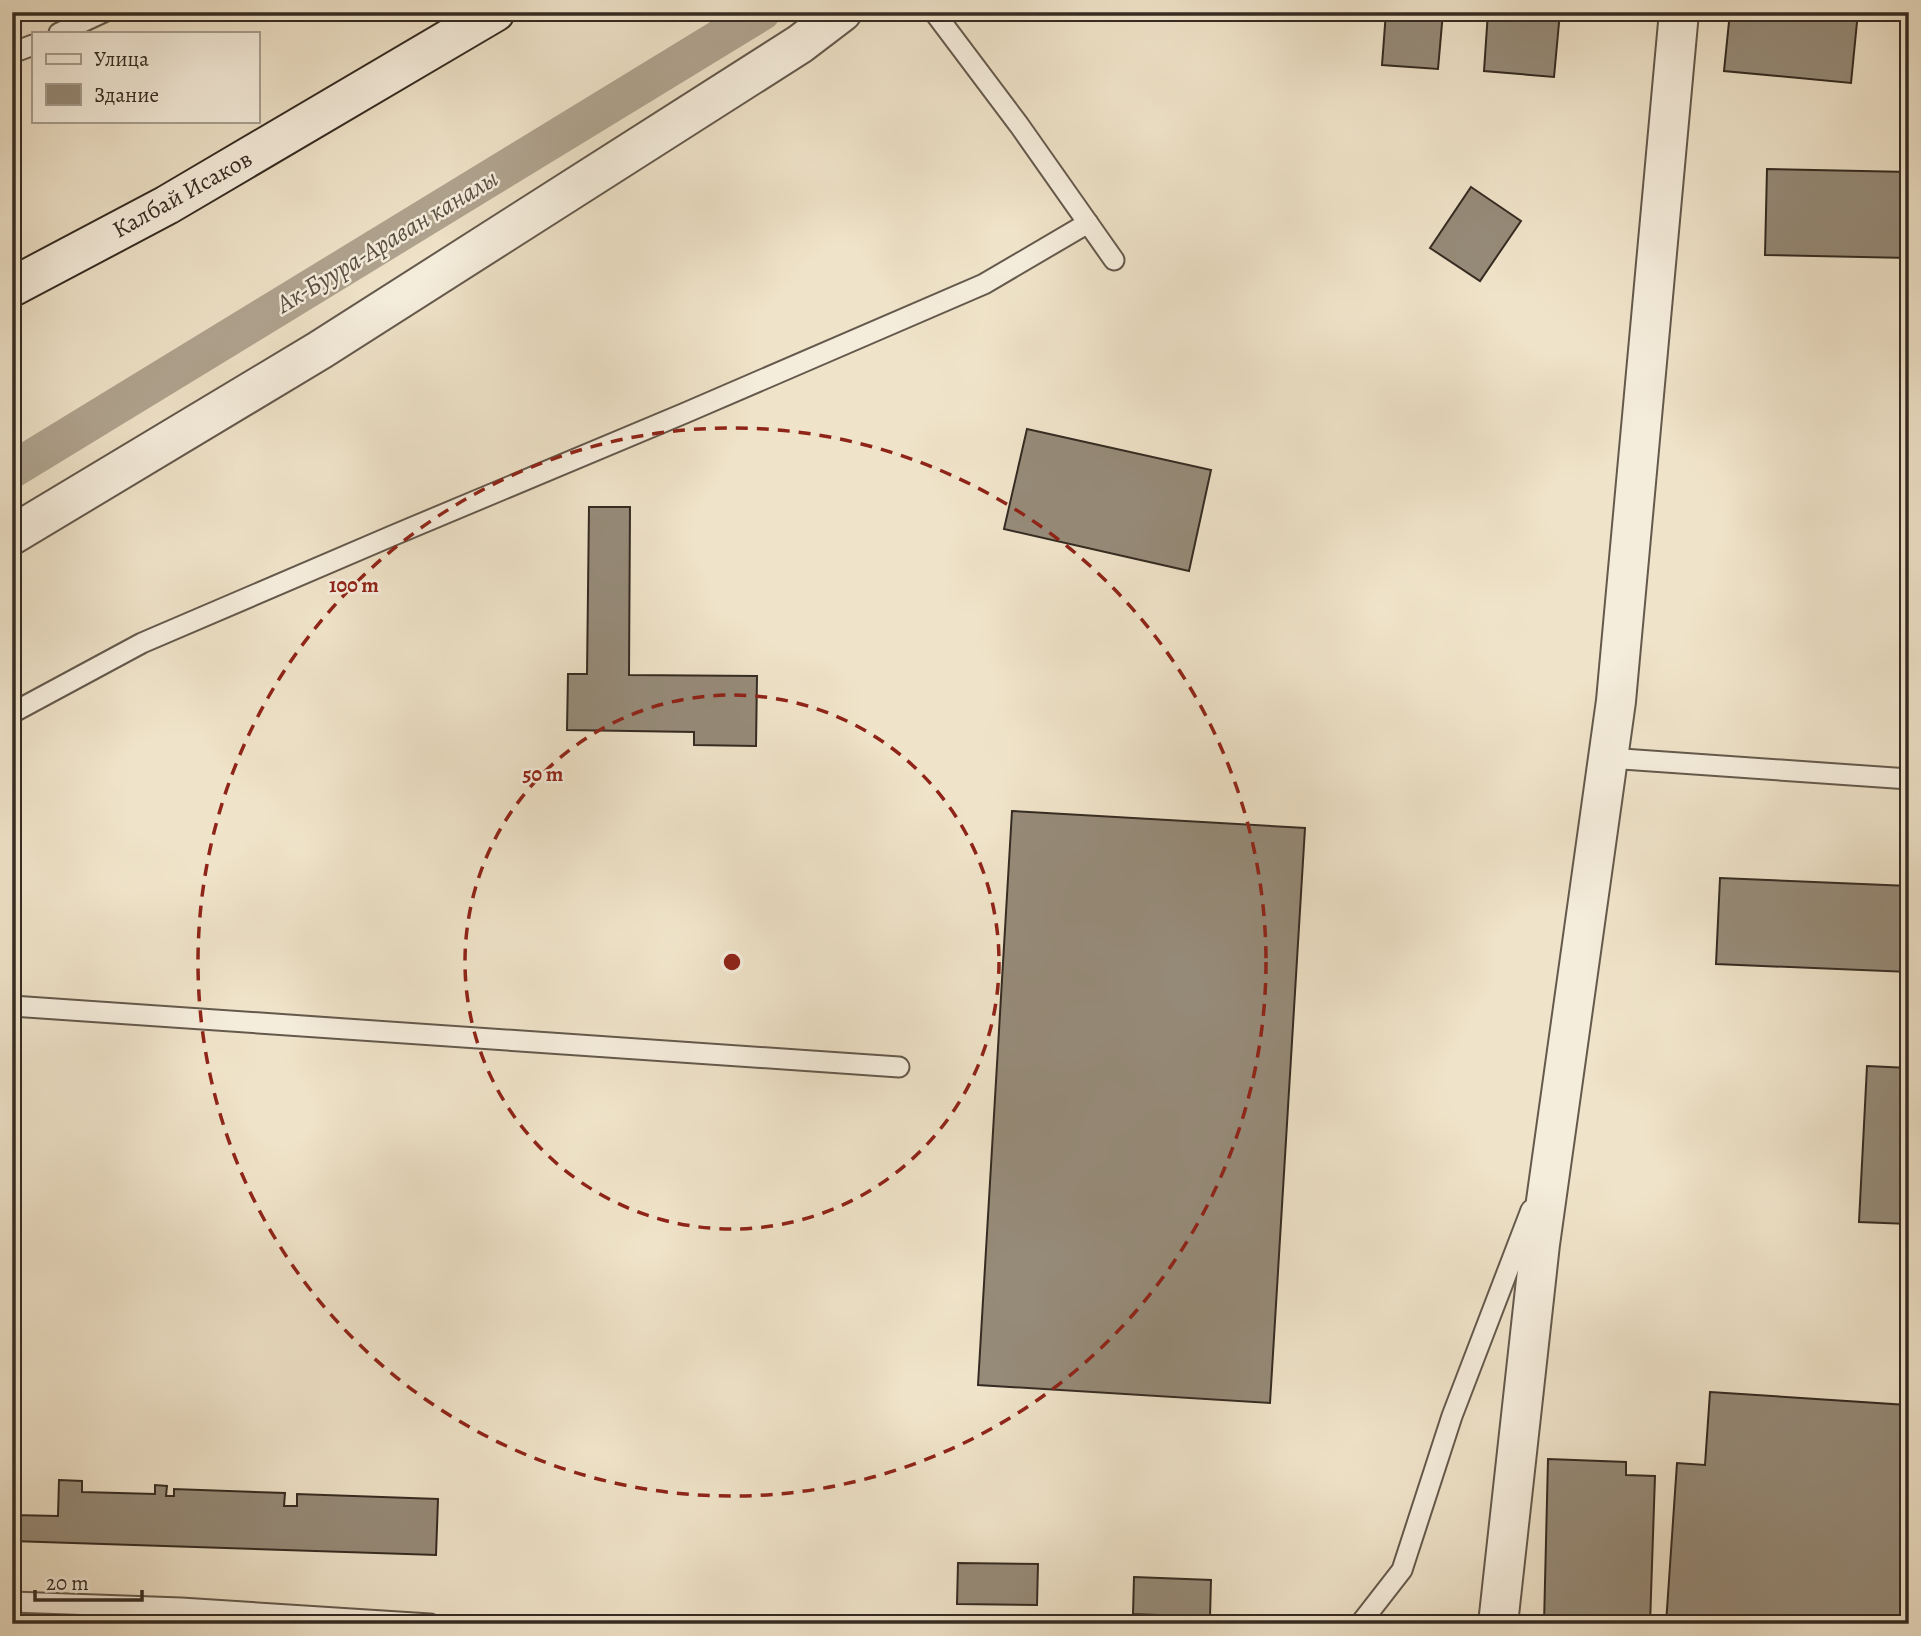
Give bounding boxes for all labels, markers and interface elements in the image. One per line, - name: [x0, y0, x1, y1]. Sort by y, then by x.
- legend: [32, 32, 259, 122]
- text: Улица: [94, 45, 149, 73]
- text: Здание: [94, 81, 159, 109]
- street label: Калбай Исаков: [107, 142, 257, 246]
- water label: Ак-Буура-Араван каналы: [268, 161, 505, 322]
- text: 100 m: [329, 571, 379, 599]
- text: 50 m: [523, 760, 564, 788]
- centre of rings: [720, 950, 744, 974]
- scale bar: [35, 1559, 142, 1603]
- text: 20 m: [46, 1569, 89, 1597]

